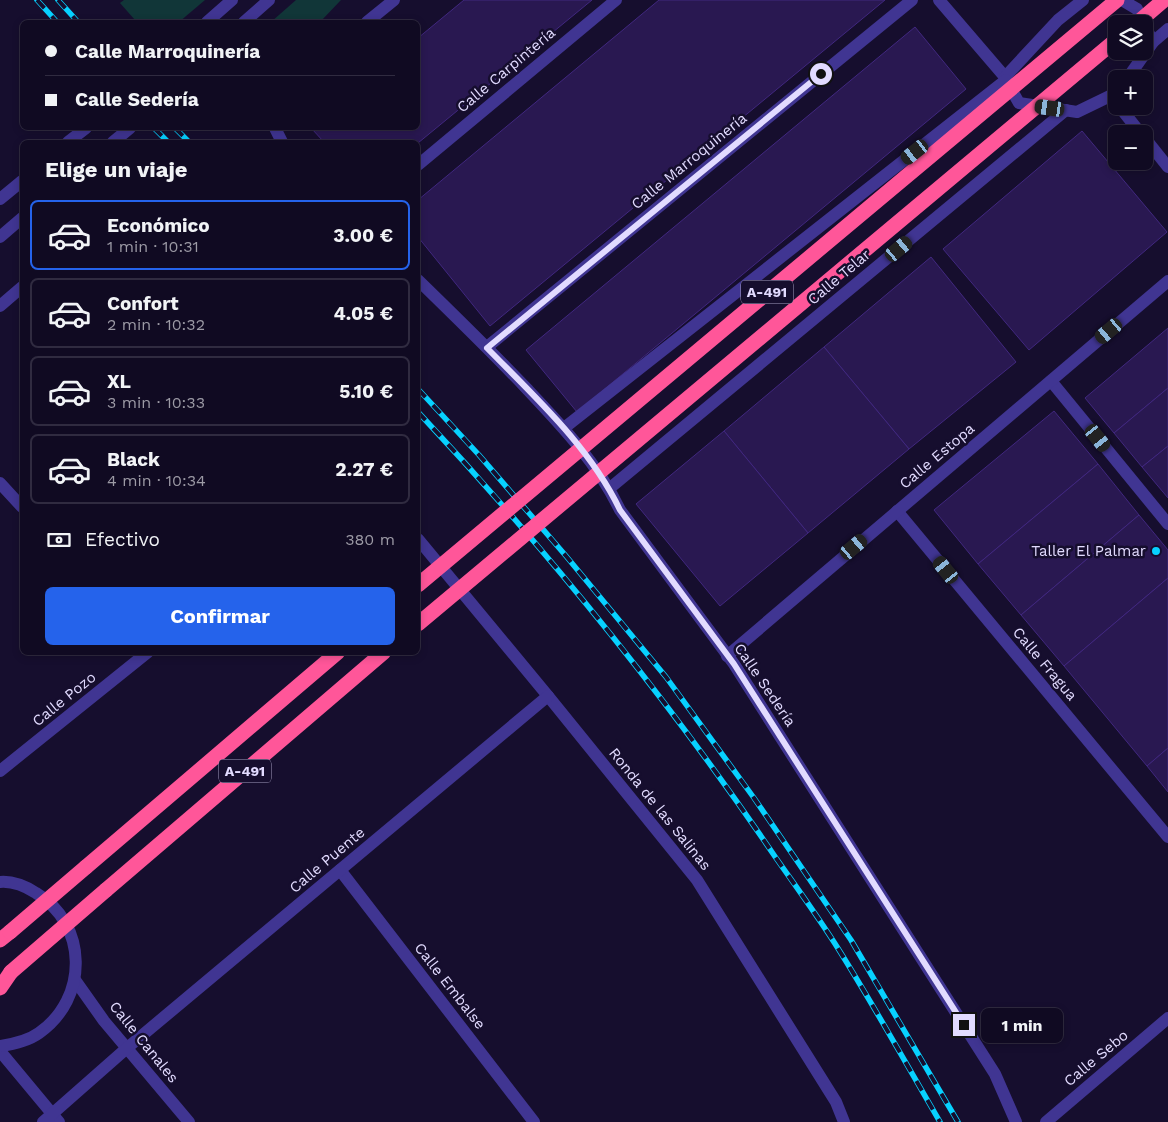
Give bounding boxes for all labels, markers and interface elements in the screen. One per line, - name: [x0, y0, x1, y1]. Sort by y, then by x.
- map controls: [1108, 15, 1153, 170]
- button: layers: [1108, 15, 1153, 60]
- street label: Calle Carpintería: [453, 23, 559, 116]
- text: Calle Marroquinería: [75, 40, 260, 63]
- route start: [810, 63, 832, 85]
- button: +: [1108, 70, 1153, 115]
- text: Calle Sedería: [75, 88, 199, 111]
- car: [1034, 98, 1065, 118]
- street label: Calle Marroquinería: [628, 109, 751, 213]
- button: −: [1108, 125, 1153, 170]
- car: [898, 137, 931, 167]
- text: Elige un viaje: [45, 157, 188, 182]
- icon: car: [47, 213, 92, 258]
- text: Económico: [107, 214, 210, 237]
- text: 3.00 €: [333, 224, 393, 247]
- car: [882, 234, 915, 264]
- text: 1 min · 10:31: [107, 237, 199, 256]
- street label: Calle Telar: [804, 245, 874, 309]
- road number: A-491: [741, 280, 793, 304]
- icon: car: [47, 291, 92, 336]
- text: Confort: [107, 292, 178, 315]
- text: 4.05 €: [334, 302, 393, 325]
- text: 2 min · 10:32: [107, 315, 205, 334]
- car: [1092, 316, 1125, 346]
- icon: car: [47, 369, 92, 414]
- text: XL: [107, 370, 131, 393]
- text: 5.10 €: [339, 380, 393, 403]
- text: 3 min · 10:33: [107, 393, 205, 412]
- street label: Calle Estopa: [896, 419, 979, 493]
- car: [1082, 422, 1113, 454]
- icon: car: [47, 447, 92, 492]
- text: Black: [107, 448, 160, 471]
- text: 2.27 €: [335, 458, 393, 481]
- text: 4 min · 10:34: [107, 471, 206, 490]
- icon: cash: [45, 526, 73, 554]
- text: Efectivo: [85, 528, 160, 551]
- text: 380 m: [345, 530, 395, 549]
- car: [837, 532, 870, 562]
- place label: Taller El Palmar: [1031, 542, 1146, 560]
- marker: Taller El Palmar: [1150, 545, 1162, 557]
- car: [930, 554, 961, 586]
- button: Confirmar: [45, 587, 395, 645]
- street label: Calle Fragua: [1009, 624, 1081, 705]
- street label: Calle Sedería: [731, 640, 800, 731]
- street label: Calle Pozo: [29, 668, 99, 730]
- street label: Ronda de las Salinas: [605, 744, 715, 874]
- road number: A-491: [219, 759, 271, 782]
- street label: Calle Puente: [286, 823, 368, 897]
- street label: Calle Embalse: [411, 939, 489, 1033]
- street label: Calle Canales: [106, 998, 182, 1086]
- callout: 1 min: [982, 1008, 1064, 1042]
- route end: [953, 1014, 975, 1036]
- text: 1 min: [1001, 1016, 1043, 1035]
- street label: Calle Sebo: [1060, 1026, 1132, 1090]

